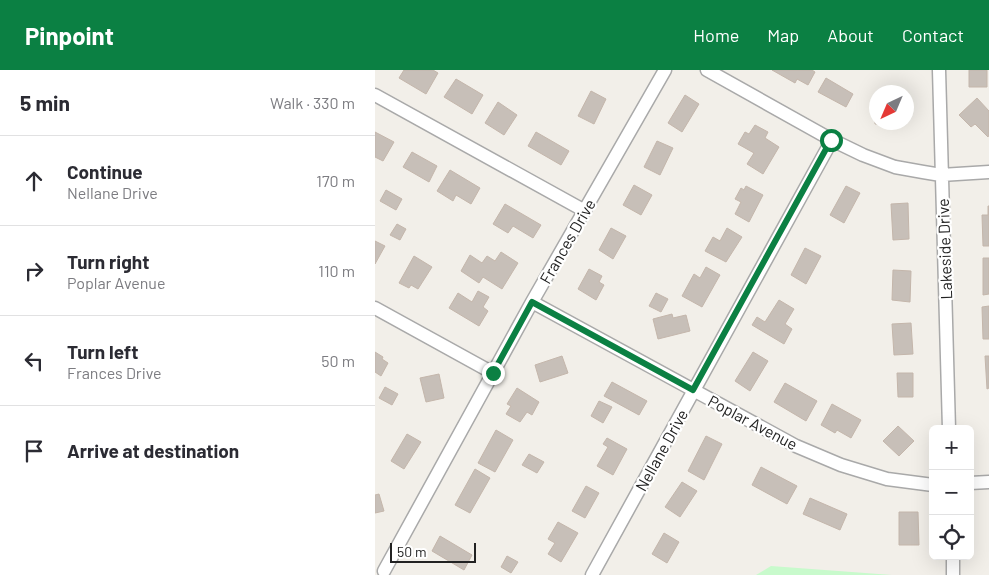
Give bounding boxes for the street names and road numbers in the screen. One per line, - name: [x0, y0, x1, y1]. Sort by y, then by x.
- street label: Frances Drive: [535, 195, 599, 287]
- street label: Lakeside Drive: [933, 198, 955, 300]
- street label: Poplar Avenue: [705, 390, 801, 454]
- street label: Nellane Drive: [631, 406, 691, 494]

